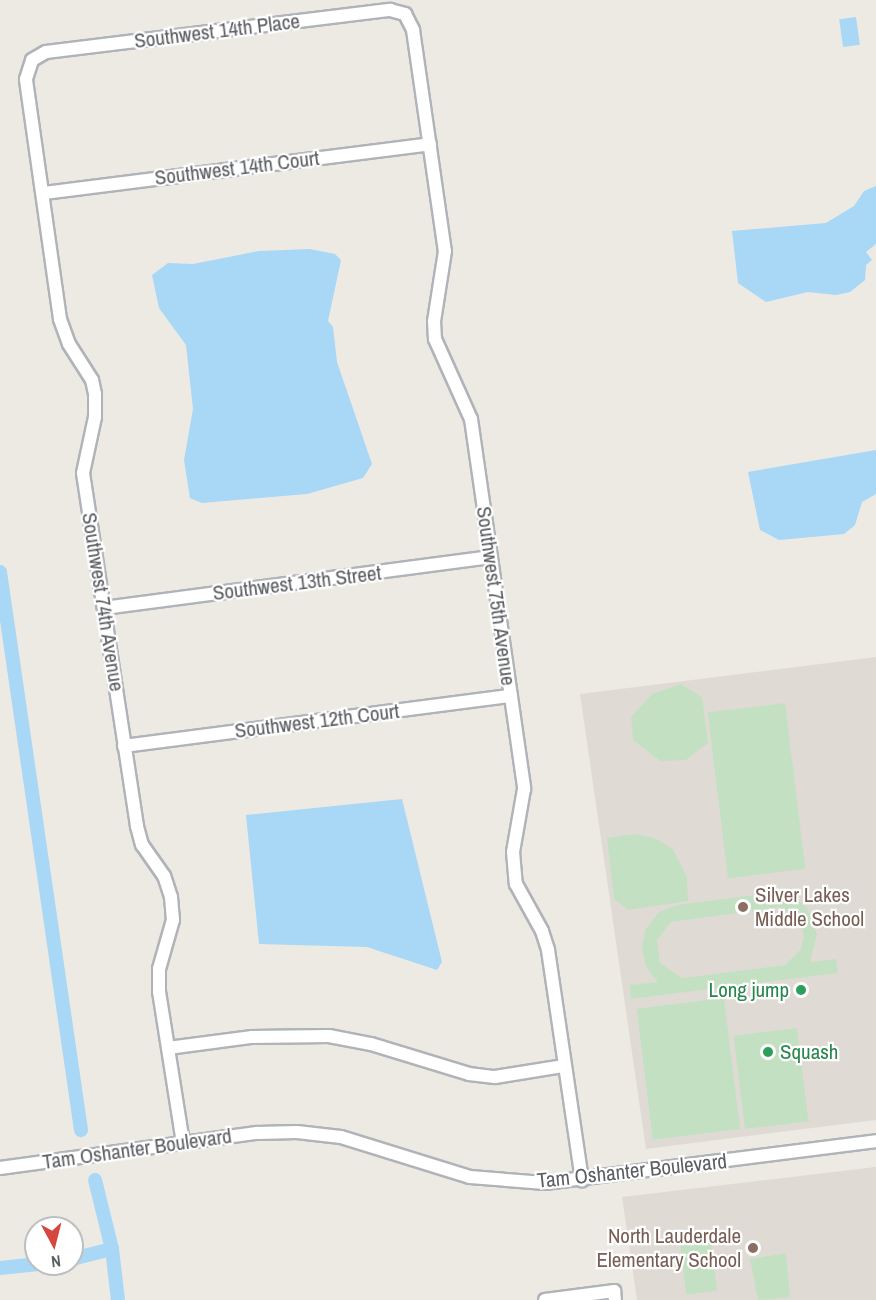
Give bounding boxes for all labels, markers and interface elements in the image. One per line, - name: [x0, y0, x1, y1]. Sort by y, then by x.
- street label: Southwest 14th Place: [133, 8, 301, 54]
- street label: Southwest 14th Court: [153, 145, 321, 191]
- street label: Southwest 75th Avenue: [471, 504, 521, 688]
- street label: Southwest 74th Avenue: [76, 510, 130, 694]
- street label: Southwest 13th Street: [211, 560, 383, 606]
- street label: Southwest 12th Court: [233, 698, 401, 744]
- place label: Silver Lakes Middle School: [755, 882, 864, 932]
- marker: Silver Lakes Middle School: [736, 900, 750, 914]
- place label: Long jump: [709, 977, 789, 1003]
- marker: Long jump: [794, 983, 808, 997]
- place label: Squash: [780, 1039, 838, 1065]
- marker: Squash: [761, 1045, 775, 1059]
- street label: Tam Oshanter Boulevard: [41, 1123, 233, 1175]
- street label: Tam Oshanter Boulevard: [536, 1148, 728, 1194]
- north arrow: [24, 1216, 84, 1276]
- place label: North Lauderdale Elementary School: [596, 1223, 741, 1273]
- marker: North Lauderdale Elementary School: [746, 1241, 760, 1255]
- text: N: [50, 1250, 62, 1273]

